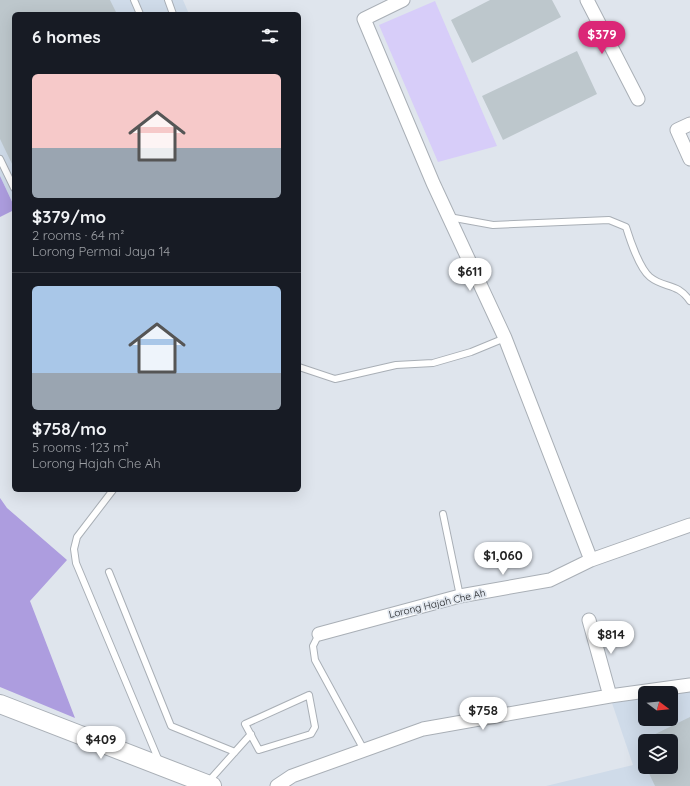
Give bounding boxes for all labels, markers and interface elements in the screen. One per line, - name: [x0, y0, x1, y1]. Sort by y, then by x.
- pin: $379: [578, 21, 626, 55]
- icon: filters: [259, 25, 281, 47]
- text: 6 homes: [32, 26, 101, 47]
- text: $379: [587, 26, 617, 42]
- icon: home: [121, 100, 193, 172]
- text: $379/mo: [32, 206, 106, 227]
- text: 2 rooms · 64 m²: [32, 227, 124, 243]
- text: Lorong Permai Jaya 14: [32, 243, 170, 259]
- pin: $611: [446, 258, 494, 292]
- text: $611: [458, 263, 482, 279]
- icon: home: [121, 312, 193, 384]
- text: $758/mo: [32, 418, 107, 439]
- text: 5 rooms · 123 m²: [32, 439, 129, 455]
- text: Lorong Hajah Che Ah: [32, 455, 161, 471]
- pin: $1,060: [470, 542, 536, 576]
- text: $1,060: [483, 547, 523, 563]
- street label: Lorong Hajah Che Ah: [387, 586, 487, 621]
- pin: $814: [587, 621, 635, 655]
- text: $814: [597, 626, 625, 642]
- north arrow: [638, 686, 678, 726]
- map controls: [638, 686, 678, 774]
- pin: $758: [459, 697, 507, 731]
- text: $758: [468, 702, 498, 718]
- pin: $409: [77, 726, 125, 760]
- text: $409: [86, 731, 116, 747]
- button: layers: [638, 734, 678, 774]

